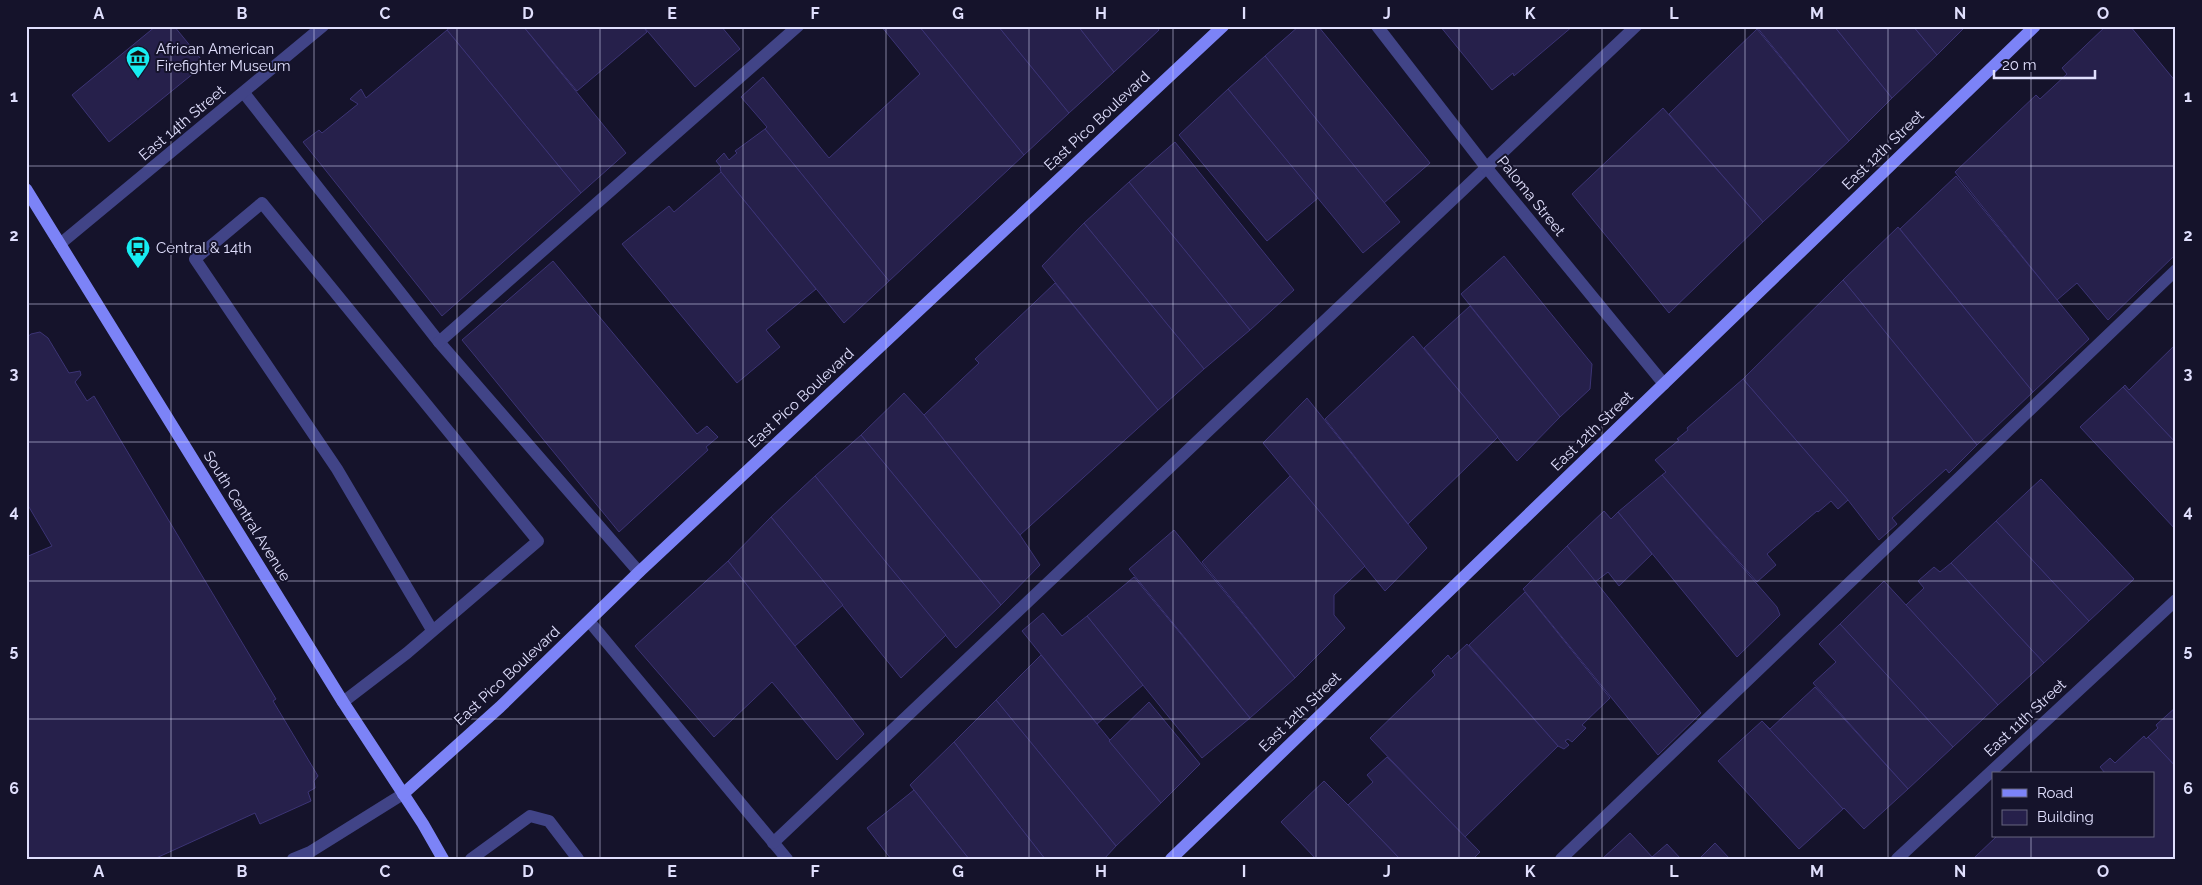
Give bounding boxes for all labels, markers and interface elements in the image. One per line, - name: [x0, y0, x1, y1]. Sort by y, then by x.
- text: A: [94, 4, 105, 23]
- text: B: [237, 4, 248, 23]
- text: C: [380, 4, 391, 23]
- text: D: [522, 4, 534, 23]
- text: E: [667, 4, 677, 23]
- text: F: [810, 4, 820, 23]
- text: G: [952, 4, 964, 23]
- text: H: [1095, 4, 1107, 23]
- text: I: [1242, 4, 1246, 23]
- text: J: [1383, 4, 1391, 23]
- text: K: [1525, 4, 1536, 23]
- text: L: [1669, 4, 1679, 23]
- text: M: [1810, 4, 1824, 23]
- text: N: [1954, 4, 1966, 23]
- text: O: [2097, 4, 2109, 23]
- place label: African American Firefighter Museum: [156, 40, 291, 75]
- museum icon: African American Firefighter Museum: [125, 45, 151, 79]
- scale bar: [1994, 48, 2096, 80]
- text: 20 m: [2002, 56, 2037, 74]
- street label: East Pico Boulevard: [1040, 67, 1154, 175]
- street label: East 14th Street: [135, 82, 229, 164]
- text: 1: [10, 87, 18, 106]
- text: 1: [2184, 87, 2192, 106]
- street label: East 12th Street: [1838, 106, 1928, 194]
- street label: Paloma Street: [1493, 152, 1569, 240]
- text: 2: [9, 226, 19, 245]
- text: 2: [2183, 226, 2193, 245]
- bus stop icon: Central & 14th: [125, 235, 151, 269]
- place label: Central & 14th: [156, 239, 252, 257]
- street label: East Pico Boulevard: [744, 344, 858, 452]
- text: 3: [10, 364, 19, 383]
- text: 3: [2184, 364, 2193, 383]
- street label: East 12th Street: [1547, 387, 1637, 475]
- street label: South Central Avenue: [200, 447, 295, 585]
- text: 4: [9, 502, 19, 521]
- text: 4: [2183, 502, 2193, 521]
- street label: East Pico Boulevard: [450, 622, 564, 730]
- text: 5: [10, 641, 19, 660]
- text: 5: [2184, 641, 2193, 660]
- street label: East 12th Street: [1255, 668, 1345, 756]
- street label: East 11th Street: [1980, 675, 2070, 761]
- legend: [1992, 772, 2154, 838]
- text: 6: [9, 779, 19, 798]
- text: 6: [2183, 779, 2193, 798]
- text: Road: [2037, 784, 2073, 802]
- text: Building: [2037, 808, 2094, 826]
- text: A: [94, 862, 105, 881]
- text: B: [237, 862, 248, 881]
- text: C: [380, 862, 391, 881]
- text: D: [522, 862, 534, 881]
- text: E: [667, 862, 677, 881]
- text: F: [810, 862, 820, 881]
- text: G: [952, 862, 964, 881]
- text: H: [1095, 862, 1107, 881]
- text: I: [1242, 862, 1246, 881]
- text: J: [1383, 862, 1391, 881]
- text: K: [1525, 862, 1536, 881]
- text: L: [1669, 862, 1679, 881]
- text: M: [1810, 862, 1824, 881]
- text: N: [1954, 862, 1966, 881]
- text: O: [2097, 862, 2109, 881]

